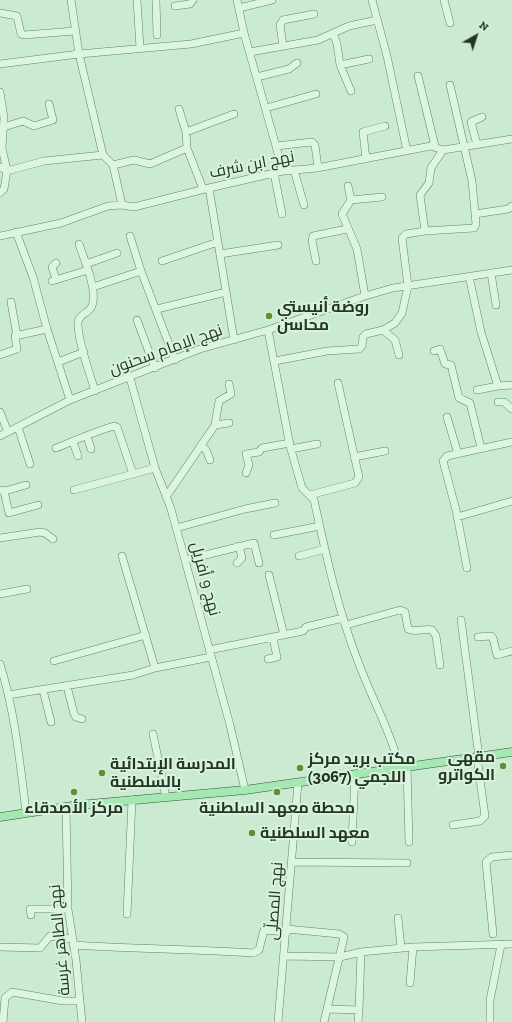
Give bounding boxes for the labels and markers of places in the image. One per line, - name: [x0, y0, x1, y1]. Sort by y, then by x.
- place label: روضة أنيستي محاسن: [277, 297, 369, 335]
- marker: روضة أنيستي محاسن: [264, 311, 274, 321]
- place label: مقهى الكواترو: [438, 747, 495, 785]
- place label: مكتب بريد مركز اللجمي (3067): [308, 749, 416, 787]
- place label: المدرسة الإبتدائية بالسلطنية: [110, 754, 236, 792]
- marker: مقهى الكواترو: [498, 761, 508, 771]
- marker: مكتب بريد مركز اللجمي (3067): [295, 763, 305, 773]
- marker: المدرسة الإبتدائية بالسلطنية: [97, 768, 107, 778]
- marker: مركز الأصدقاء: [69, 787, 79, 797]
- marker: محطة معهد السلطنية: [272, 787, 282, 797]
- place label: مركز الأصدقاء: [25, 798, 123, 818]
- place label: محطة معهد السلطنية: [199, 798, 355, 818]
- place label: معهد السلطنية: [260, 823, 370, 843]
- marker: معهد السلطنية: [247, 828, 257, 838]

